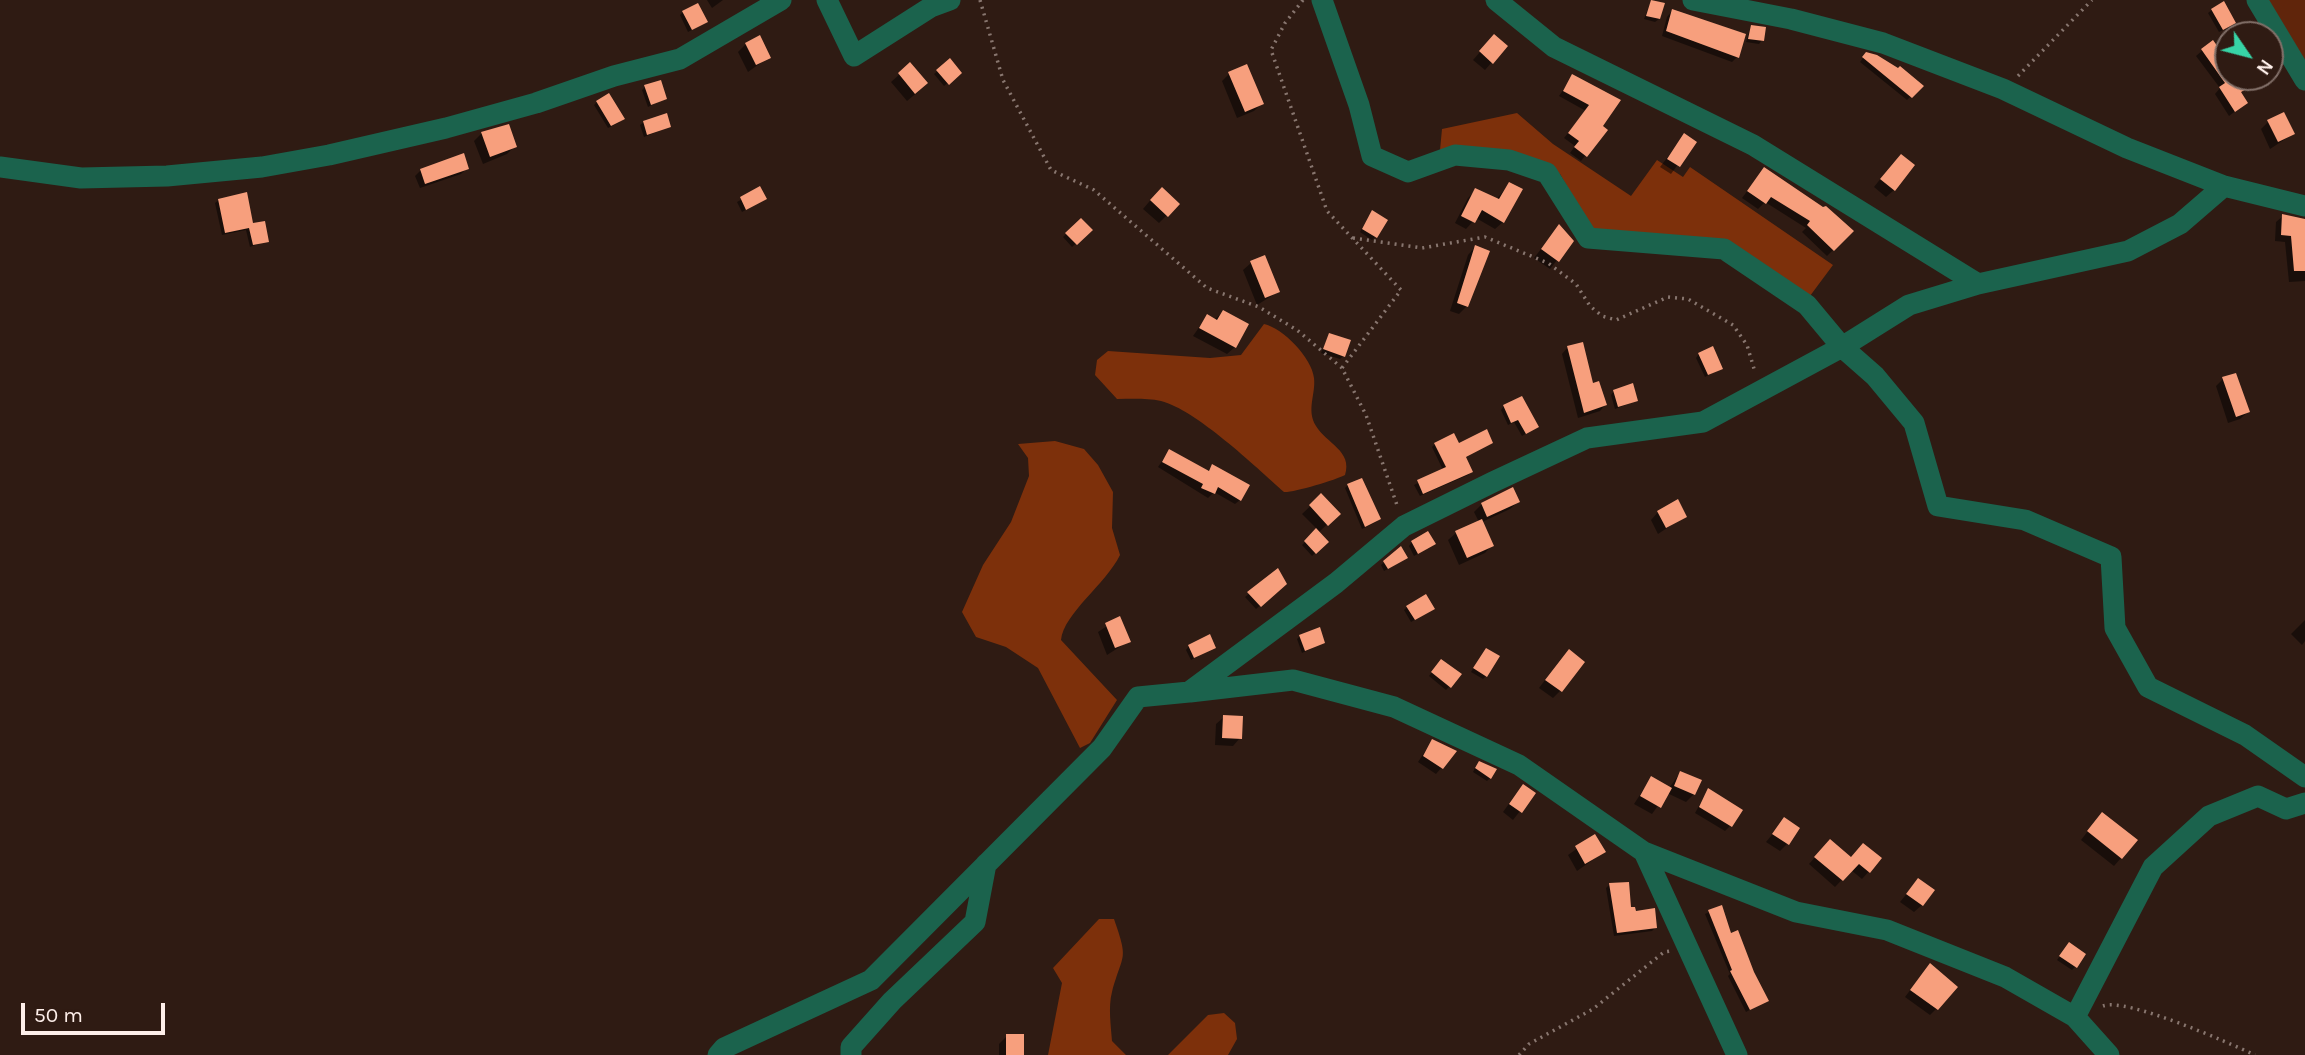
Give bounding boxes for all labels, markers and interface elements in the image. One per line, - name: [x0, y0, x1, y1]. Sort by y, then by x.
- north arrow: [2214, 21, 2284, 91]
- text: N: [2252, 55, 2277, 79]
- scale bar: [24, 988, 168, 1032]
- text: 50 m: [34, 1003, 83, 1027]

